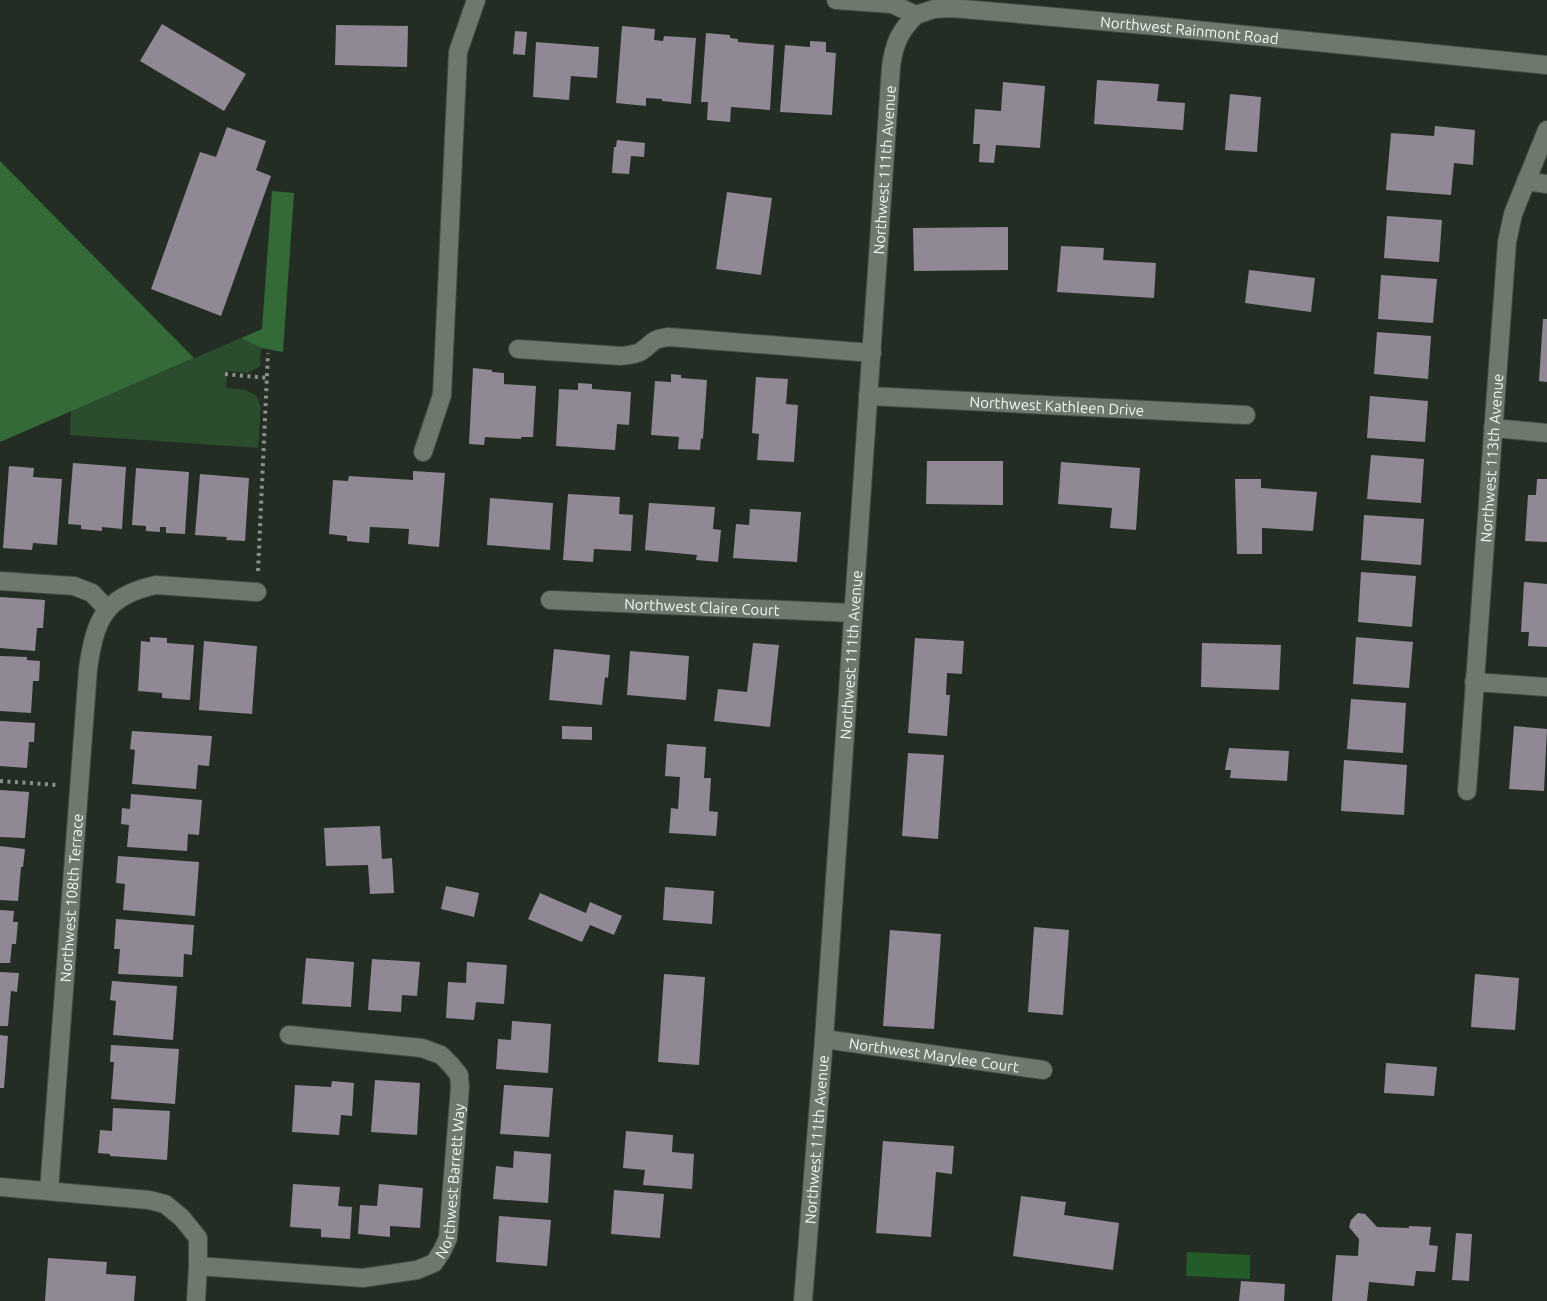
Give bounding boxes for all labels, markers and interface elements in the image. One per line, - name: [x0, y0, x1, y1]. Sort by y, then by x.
- street label: Northwest Rainmont Road: [1100, 13, 1279, 47]
- street label: Northwest 111th Avenue: [870, 85, 898, 255]
- street label: Northwest 113th Avenue: [1477, 373, 1506, 543]
- street label: Northwest Kathleen Drive: [969, 393, 1144, 418]
- street label: Northwest 111th Avenue: [836, 570, 865, 740]
- street label: Northwest Claire Court: [624, 595, 780, 618]
- street label: Northwest 108th Terrace: [56, 813, 86, 983]
- street label: Northwest Marylee Court: [848, 1034, 1020, 1075]
- street label: Northwest 111th Avenue: [801, 1054, 831, 1225]
- street label: Northwest Barrett Way: [431, 1103, 467, 1261]

